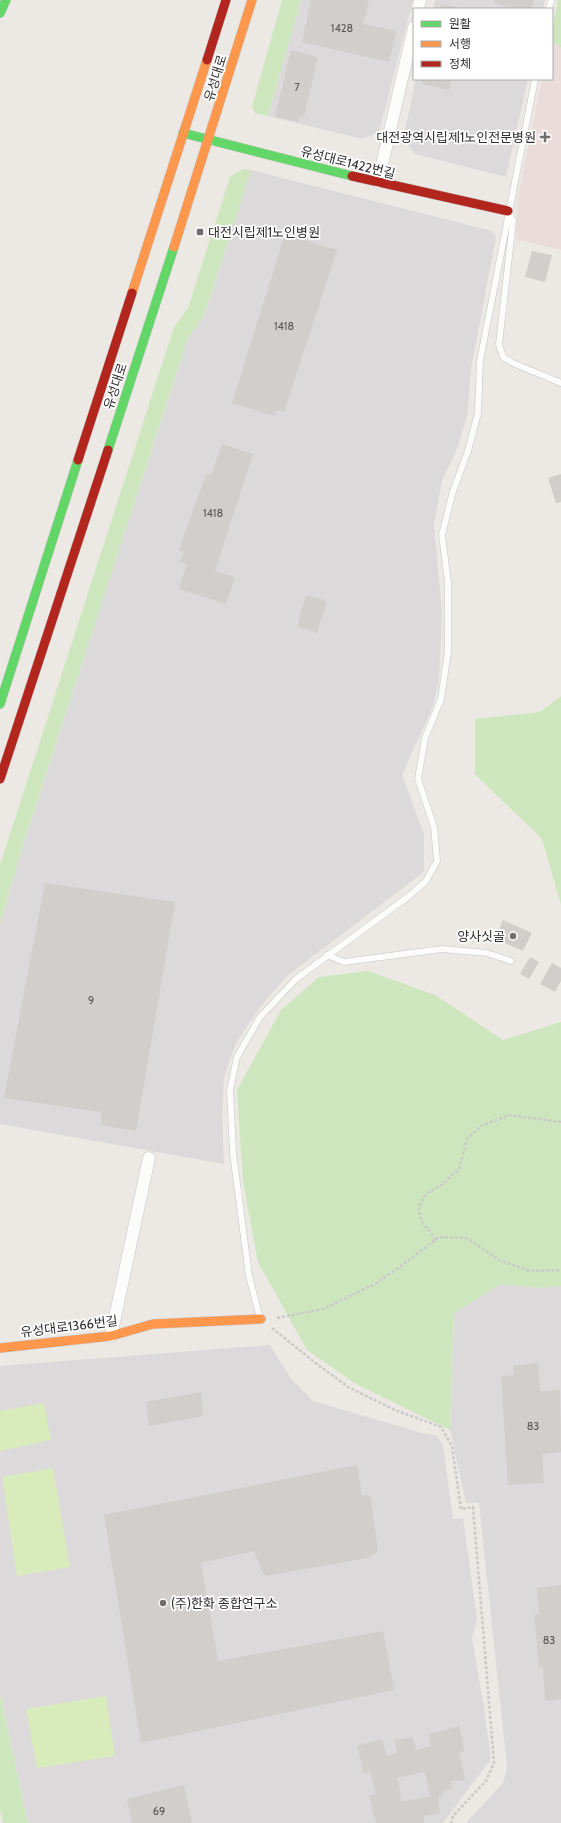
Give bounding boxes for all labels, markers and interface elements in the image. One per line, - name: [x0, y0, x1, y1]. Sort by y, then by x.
- legend: [413, 8, 553, 80]
- text: 원활: [449, 16, 471, 31]
- house number: 1428: [331, 21, 353, 35]
- text: 서행: [449, 36, 471, 51]
- street label: 유성대로: [200, 53, 230, 103]
- text: 정체: [449, 56, 471, 71]
- house number: 7: [294, 80, 300, 94]
- place label: 대전광역시립제1노인전문병원: [376, 129, 536, 145]
- marker: 대전광역시립제1노인전문병원: [539, 131, 551, 143]
- street label: 유성대로1422번길: [299, 142, 397, 182]
- place label: 대전시립제1노인병원: [208, 224, 320, 240]
- marker: 대전시립제1노인병원: [195, 227, 205, 237]
- house number: 1418: [274, 319, 294, 333]
- street label: 유성대로: [100, 361, 130, 411]
- house number: 1418: [203, 506, 223, 520]
- place label: 양사싯골: [457, 928, 505, 944]
- marker: 양사싯골: [508, 931, 518, 941]
- house number: 9: [88, 993, 94, 1007]
- street label: 유성대로1366번길: [19, 1312, 119, 1340]
- house number: 83: [527, 1419, 539, 1433]
- place label: (주)한화 종합연구소: [171, 1595, 278, 1611]
- marker: (주)한화 종합연구소: [158, 1598, 168, 1608]
- house number: 83: [543, 1633, 555, 1647]
- house number: 69: [153, 1804, 165, 1818]

